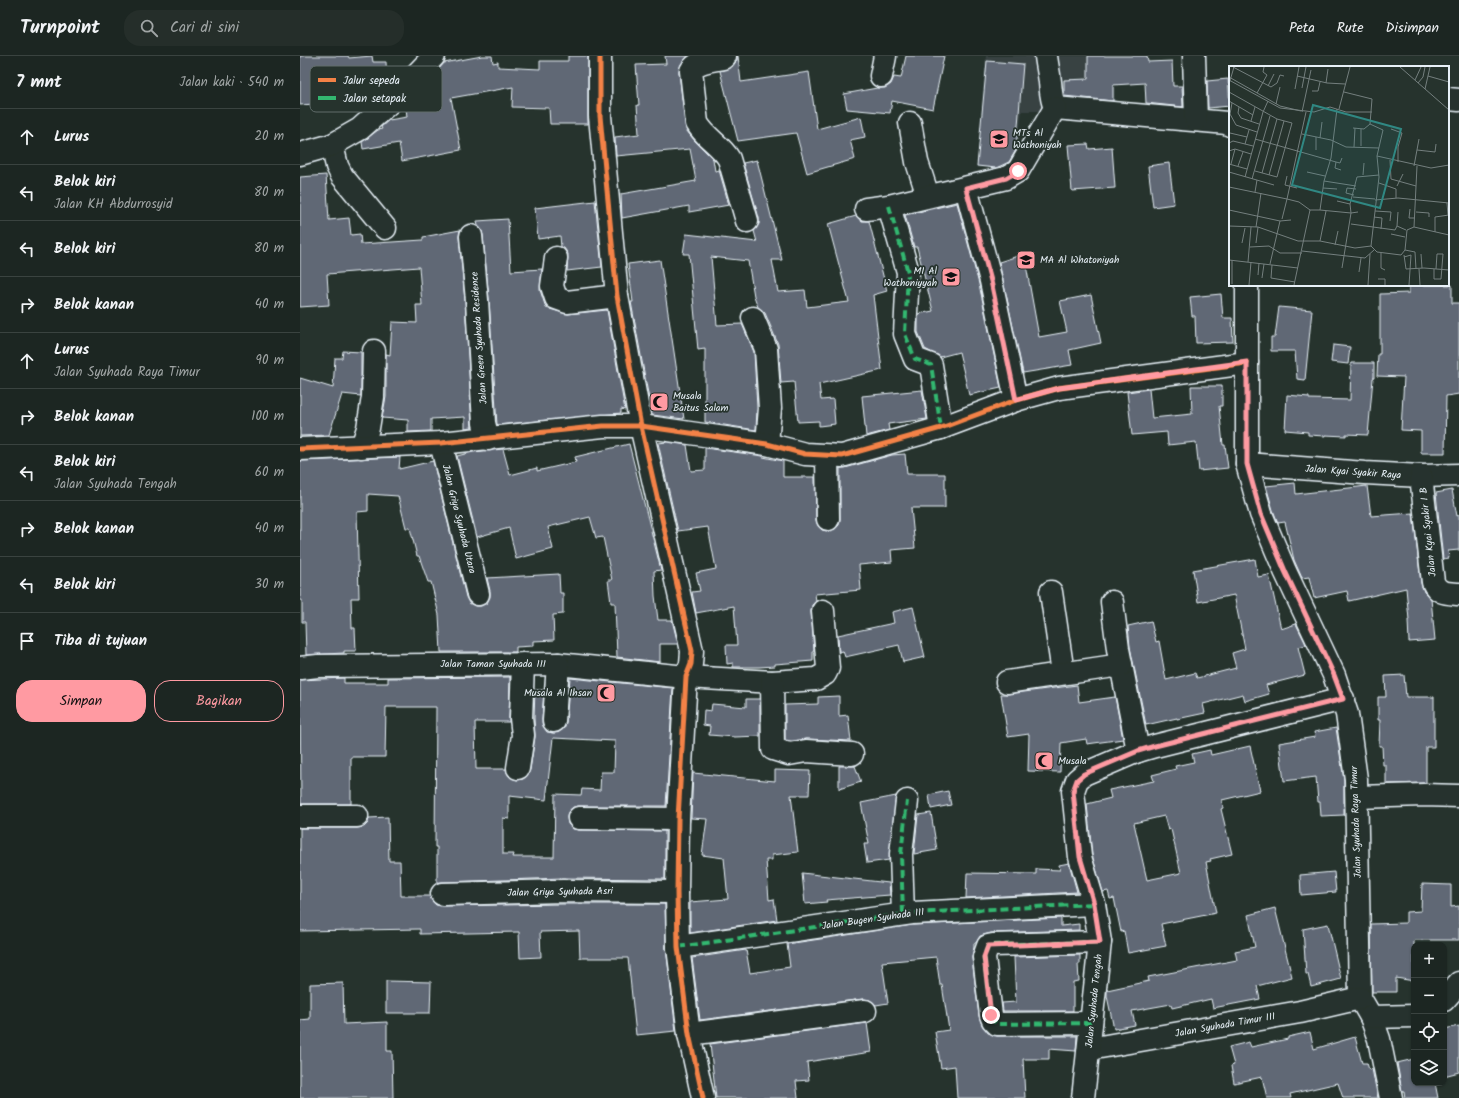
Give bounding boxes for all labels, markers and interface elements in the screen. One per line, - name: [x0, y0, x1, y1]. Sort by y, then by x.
- search box: [124, 10, 404, 46]
- text: Turnpoint: [20, 13, 100, 43]
- text: Cari di sini: [170, 16, 239, 40]
- icon: search: [138, 17, 160, 39]
- text: Peta: [1289, 17, 1315, 39]
- text: Rute: [1337, 17, 1363, 39]
- text: Disimpan: [1385, 17, 1439, 39]
- legend: [310, 66, 442, 112]
- inset map: [1229, 66, 1449, 286]
- text: 7 mnt: [16, 69, 62, 96]
- text: Jalan kaki · 540 m: [179, 72, 284, 93]
- text: Jalur sepeda: [343, 72, 400, 90]
- text: Jalan setapak: [343, 90, 407, 108]
- text: Lurus: [54, 125, 89, 149]
- place label: MTs Al Wathoniyah: [1013, 125, 1062, 153]
- icon: ahead: [16, 126, 38, 148]
- text: 20 m: [254, 126, 284, 147]
- school or university icon: MTs Al Wathoniyah: [988, 128, 1010, 150]
- route start: [1009, 162, 1027, 180]
- text: Belok kiri: [54, 170, 115, 194]
- icon: left: [16, 182, 38, 204]
- text: 80 m: [254, 182, 284, 203]
- text: Jalan KH Abdurrosyid: [54, 194, 172, 215]
- text: Belok kiri: [54, 237, 115, 261]
- icon: left: [16, 238, 38, 260]
- text: 80 m: [254, 238, 284, 259]
- school or university icon: MA Al Whatoniyah: [1015, 249, 1037, 271]
- place label: MA Al Whatoniyah: [1040, 252, 1119, 268]
- place label: MI Al Wathoniyyah: [884, 263, 938, 291]
- school or university icon: MI Al Wathoniyyah: [940, 266, 962, 288]
- street label: Jalan Green Syuhada Residence: [466, 271, 492, 405]
- text: Belok kanan: [54, 293, 134, 317]
- icon: right: [16, 294, 38, 316]
- text: 40 m: [255, 294, 284, 315]
- text: Lurus: [54, 338, 89, 362]
- icon: ahead: [16, 350, 38, 372]
- text: 90 m: [256, 350, 284, 371]
- text: Jalan Syuhada Raya Timur: [54, 362, 200, 383]
- place label: Musala Baitus Salam: [673, 388, 729, 416]
- mosque icon: Musala Baitus Salam: [648, 391, 670, 413]
- text: Belok kanan: [54, 405, 134, 429]
- icon: right: [16, 406, 38, 428]
- text: 100 m: [251, 406, 284, 427]
- text: Belok kiri: [54, 450, 115, 474]
- street label: Jalan Kyai Syakir Raya: [1304, 461, 1402, 483]
- icon: left: [16, 462, 38, 484]
- text: 60 m: [255, 462, 284, 483]
- street label: Jalan Griya Syuhada Utara: [438, 463, 480, 576]
- text: Jalan Syuhada Tengah: [54, 474, 177, 495]
- street label: Jalan Kyai Syakir I B: [1415, 486, 1441, 578]
- text: Belok kanan: [54, 517, 134, 541]
- icon: right: [16, 518, 38, 540]
- text: 40 m: [255, 518, 284, 539]
- text: Belok kiri: [54, 573, 115, 597]
- icon: left: [16, 574, 38, 596]
- text: 30 m: [255, 574, 284, 595]
- text: Tiba di tujuan: [54, 629, 147, 653]
- icon: arrive: [16, 630, 38, 652]
- street label: Jalan Taman Syuhada III: [440, 656, 546, 672]
- button: Simpan: [16, 680, 146, 722]
- button: Bagikan: [154, 680, 284, 722]
- mosque icon: Musala Al Ihsan: [595, 682, 617, 704]
- place label: Musala Al Ihsan: [524, 685, 592, 701]
- mosque icon: Musala: [1033, 750, 1055, 772]
- place label: Musala: [1058, 753, 1087, 769]
- street label: Jalan Syuhada Raya Timur: [1346, 765, 1366, 878]
- street label: Jalan Griya Syuhada Asri: [507, 883, 614, 901]
- street label: Jalan Bugen Syuhada III: [821, 904, 925, 934]
- map controls: [1411, 942, 1447, 1086]
- button: +: [1411, 942, 1447, 978]
- street label: Jalan Syuhada Tengah: [1081, 953, 1107, 1049]
- button: −: [1411, 978, 1447, 1014]
- route end: [982, 1006, 1000, 1024]
- street label: Jalan Syuhada Timur III: [1174, 1008, 1276, 1042]
- button: locate: [1411, 1014, 1447, 1050]
- button: layers: [1411, 1050, 1447, 1086]

